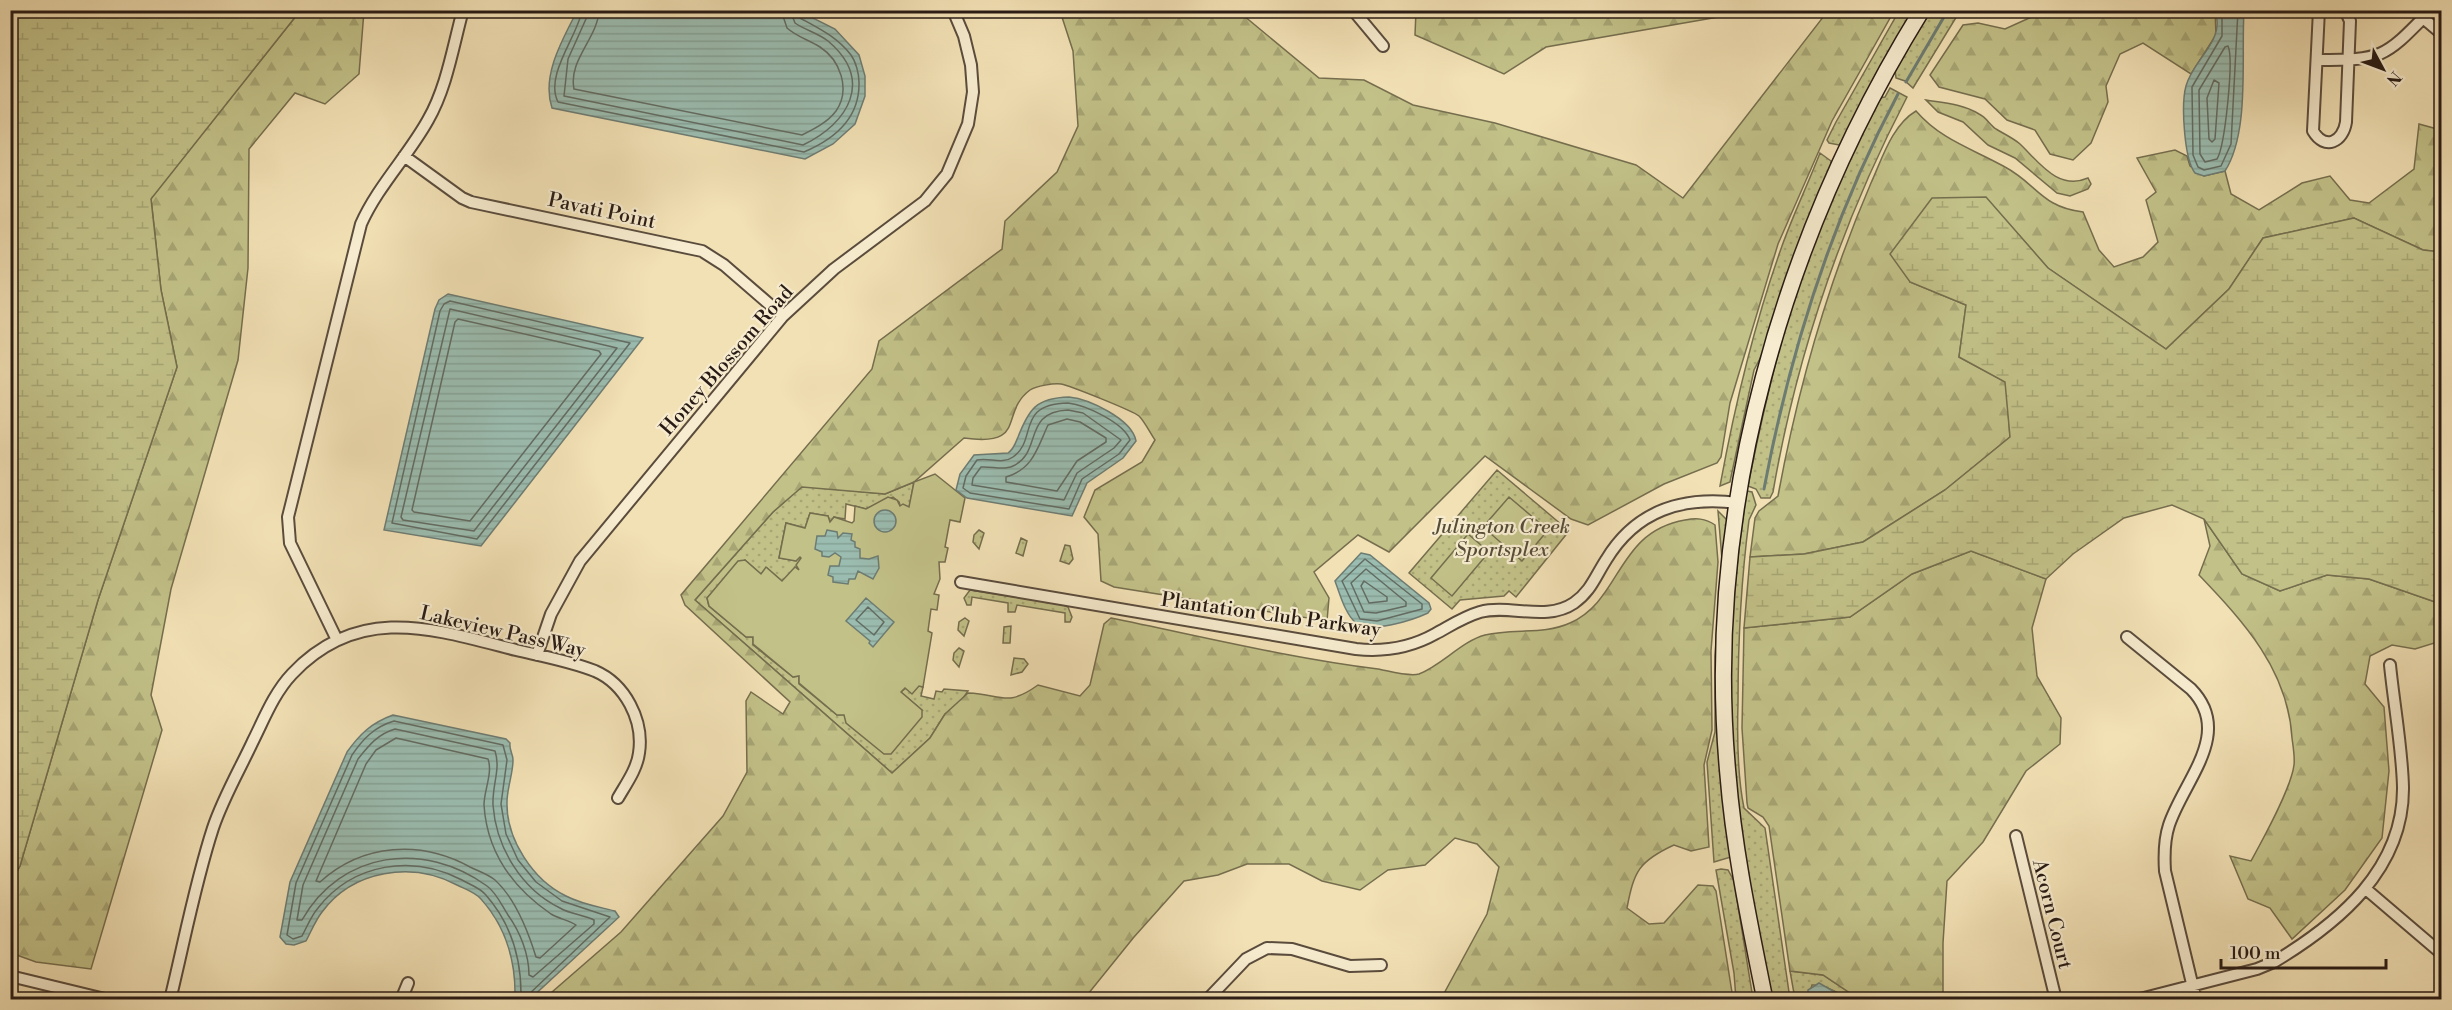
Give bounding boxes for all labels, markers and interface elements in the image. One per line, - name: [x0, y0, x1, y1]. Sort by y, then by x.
- north arrow: [2353, 39, 2413, 99]
- text: N: [2382, 67, 2405, 90]
- street label: Pavati Point: [546, 188, 658, 235]
- street label: Honey Blossom Road: [655, 280, 800, 441]
- park label: Julington Creek Sportsplex: [1432, 515, 1570, 563]
- street label: Plantation Club Parkway: [1159, 588, 1383, 643]
- street label: Lakeview Pass Way: [417, 601, 588, 664]
- street label: Acorn Court: [2026, 856, 2077, 972]
- scale bar: [2221, 932, 2386, 970]
- text: 100 m: [2230, 942, 2281, 965]

